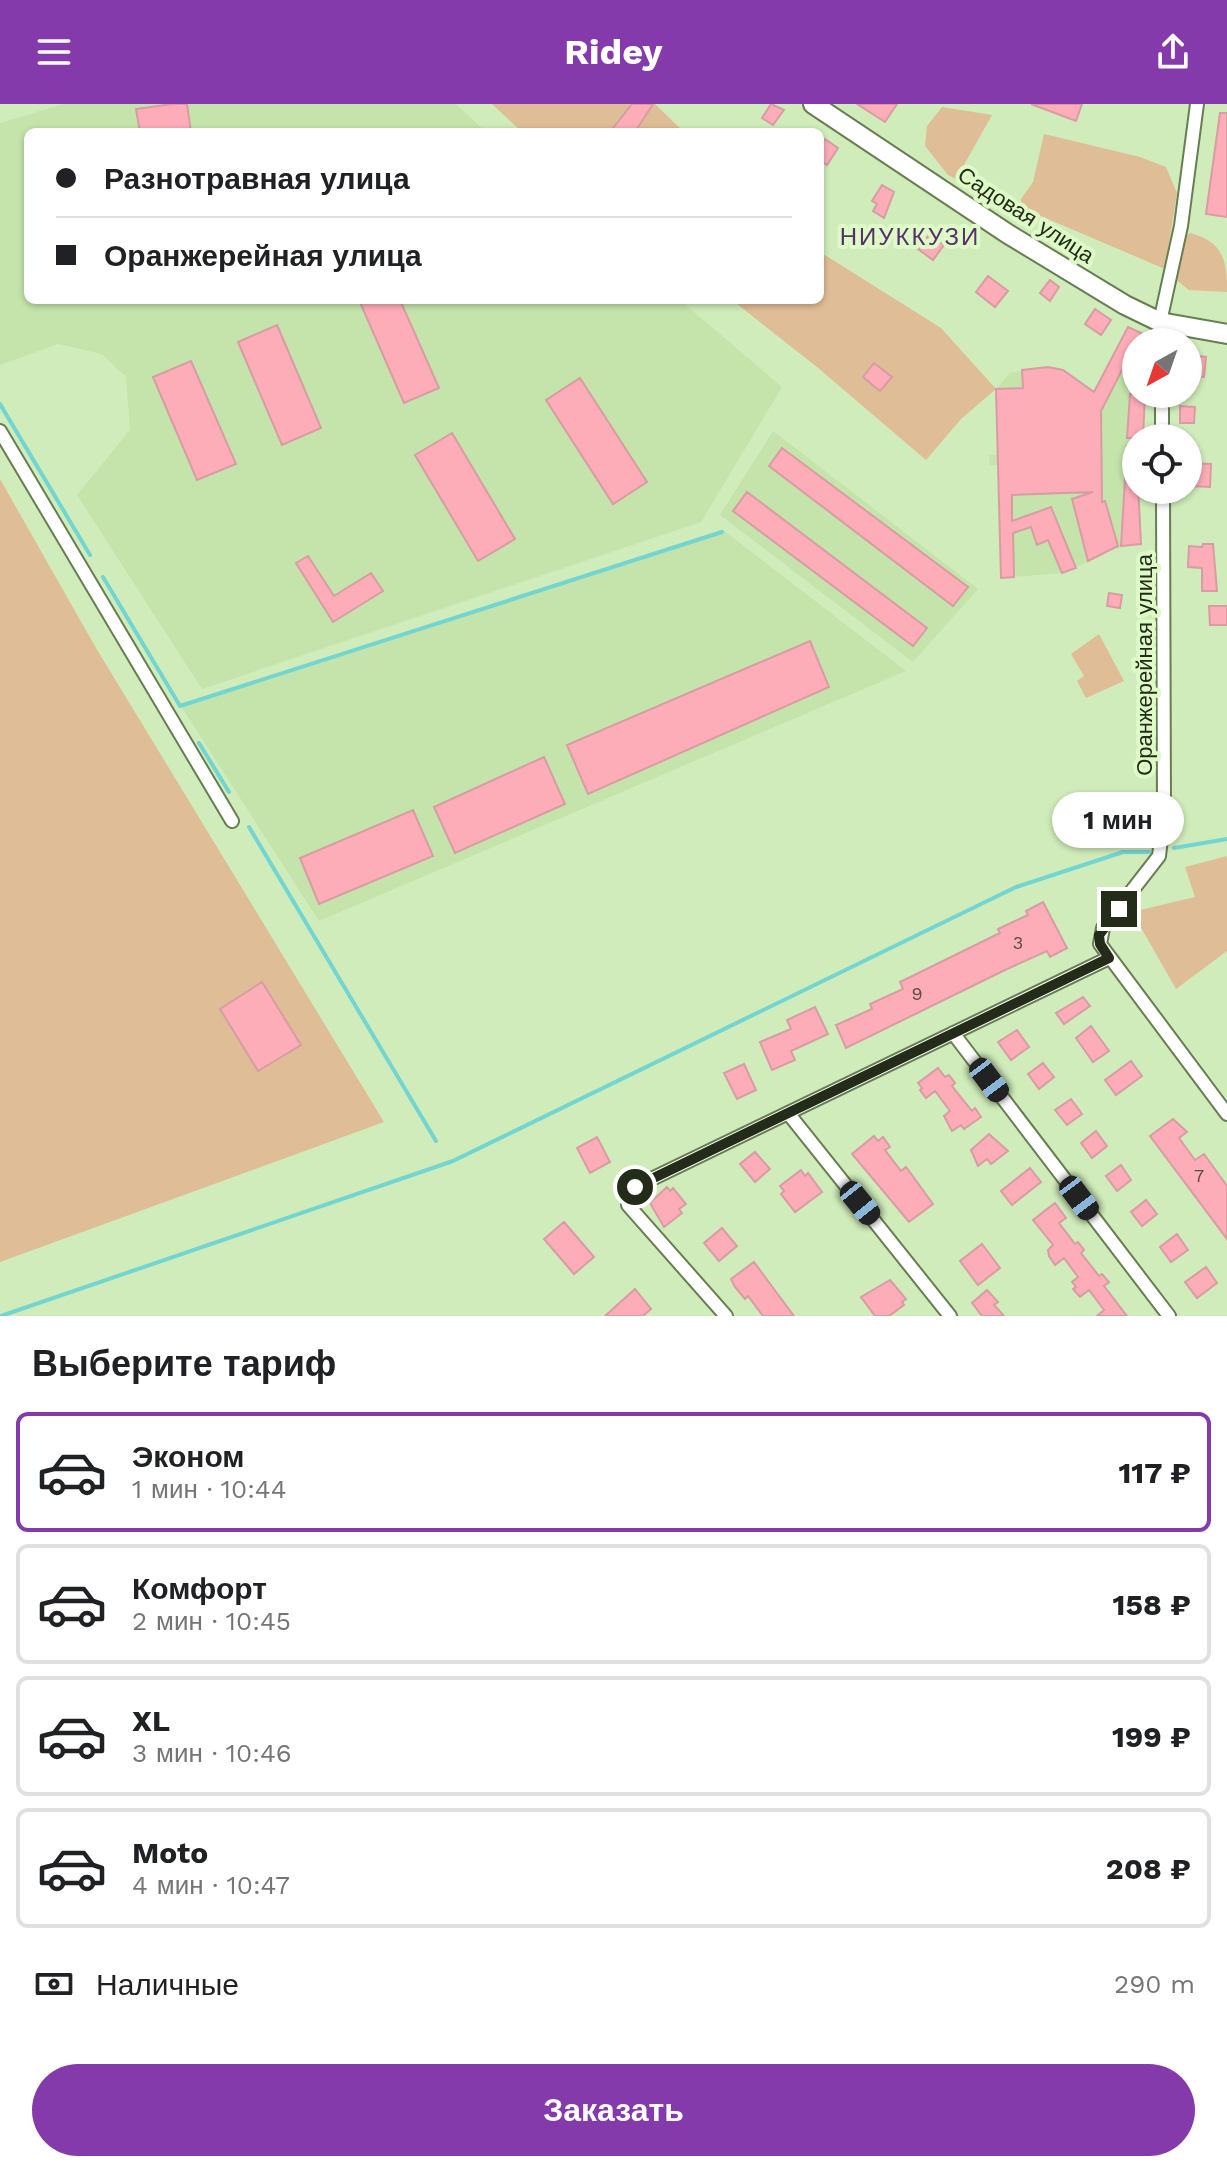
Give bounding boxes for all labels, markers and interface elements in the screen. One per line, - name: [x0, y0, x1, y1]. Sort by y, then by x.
- icon: menu: [32, 30, 76, 74]
- icon: share: [1151, 30, 1195, 74]
- text: Ridey: [564, 31, 663, 73]
- text: Разнотравная улица: [104, 161, 410, 196]
- street label: Садовая улица: [953, 162, 1099, 269]
- district label: НИУККУЗИ: [840, 223, 980, 251]
- text: Оранжерейная улица: [104, 238, 422, 273]
- north arrow: [1122, 328, 1202, 408]
- map controls: [1122, 328, 1202, 504]
- button: locate: [1122, 424, 1202, 504]
- street label: Оранжерейная улица: [1132, 553, 1157, 776]
- callout: 1 мин: [1053, 793, 1185, 849]
- text: 1 мин: [1083, 805, 1153, 835]
- route end: [1101, 891, 1137, 927]
- house number: 3: [1013, 932, 1023, 953]
- house number: 9: [911, 983, 923, 1004]
- car: [965, 1054, 1013, 1106]
- house number: 7: [1194, 1165, 1204, 1186]
- route start: [617, 1169, 653, 1205]
- car: [1055, 1172, 1103, 1224]
- car: [836, 1177, 884, 1229]
- text: Выберите тариф: [32, 1343, 336, 1385]
- icon: car: [36, 1436, 108, 1508]
- text: Эконом: [132, 1439, 245, 1474]
- text: 117 ₽: [1118, 1455, 1191, 1490]
- text: 1 мин · 10:44: [132, 1474, 287, 1504]
- icon: car: [36, 1568, 108, 1640]
- text: Комфорт: [132, 1571, 267, 1606]
- text: 158 ₽: [1113, 1587, 1191, 1622]
- text: 2 мин · 10:45: [132, 1606, 291, 1636]
- icon: car: [36, 1700, 108, 1772]
- text: XL: [132, 1703, 170, 1738]
- text: 199 ₽: [1112, 1719, 1191, 1754]
- text: 3 мин · 10:46: [132, 1738, 292, 1768]
- icon: car: [36, 1832, 108, 1904]
- text: Moto: [132, 1835, 208, 1870]
- text: 208 ₽: [1106, 1851, 1191, 1886]
- text: 4 мин · 10:47: [132, 1870, 290, 1900]
- icon: cash: [32, 1962, 76, 2006]
- text: Наличные: [96, 1967, 239, 2002]
- text: 290 m: [1114, 1969, 1195, 1999]
- button: Заказать: [32, 2064, 1195, 2156]

